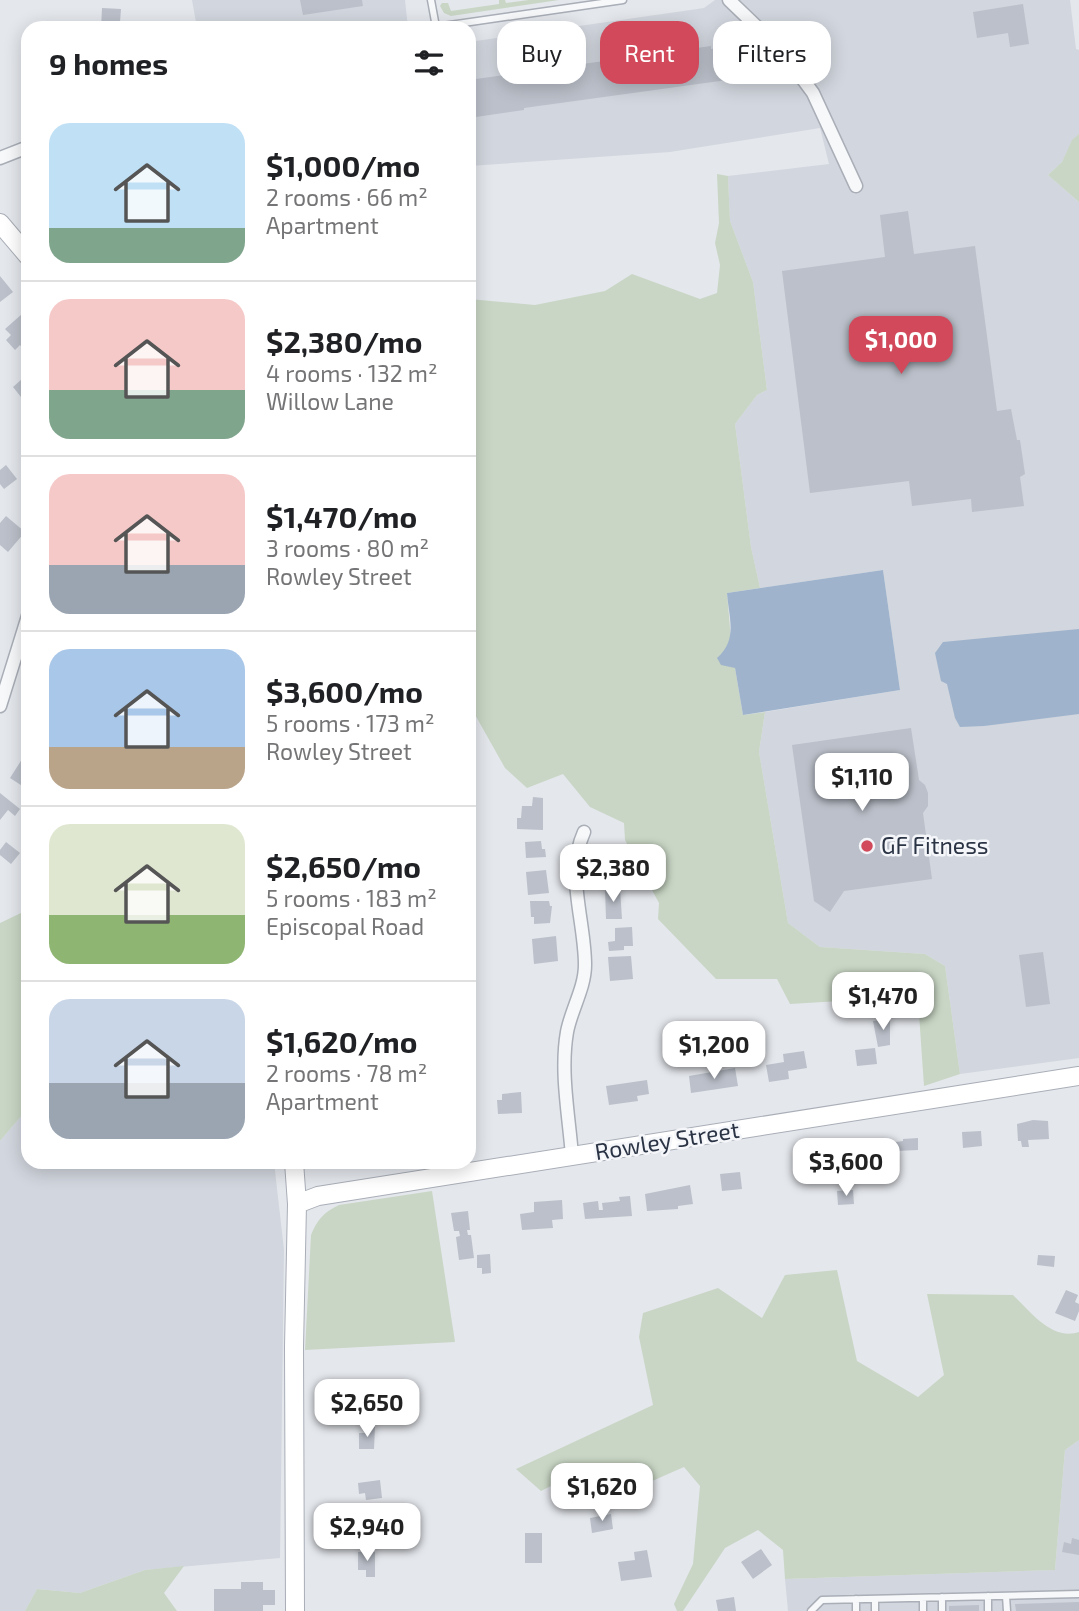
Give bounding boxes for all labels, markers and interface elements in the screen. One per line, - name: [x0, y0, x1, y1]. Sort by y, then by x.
- chip: Buy: [497, 21, 586, 84]
- chip: Rent: [600, 21, 699, 84]
- chip: Filters: [713, 21, 831, 84]
- icon: filters: [410, 44, 448, 82]
- text: 9 homes: [49, 45, 168, 81]
- text: $1,000/mo: [266, 147, 420, 183]
- icon: home: [105, 151, 189, 235]
- text: 2 rooms · 66 m²: [266, 183, 428, 211]
- text: Apartment: [266, 211, 379, 239]
- pin: $1,000: [844, 316, 958, 376]
- text: $2,380/mo: [266, 323, 422, 359]
- text: $1,000: [865, 325, 937, 353]
- icon: home: [105, 327, 189, 411]
- text: 4 rooms · 132 m²: [266, 359, 438, 387]
- text: Willow Lane: [266, 387, 394, 415]
- text: $1,470/mo: [266, 498, 417, 534]
- icon: home: [105, 502, 189, 586]
- text: 3 rooms · 80 m²: [266, 534, 429, 562]
- text: Rowley Street: [266, 562, 412, 590]
- text: $3,600/mo: [266, 673, 423, 709]
- icon: home: [105, 677, 189, 761]
- text: 5 rooms · 173 m²: [266, 709, 435, 737]
- text: Rowley Street: [266, 737, 412, 765]
- pin: $1,110: [805, 754, 919, 813]
- text: $1,110: [831, 762, 893, 790]
- place label: GF Fitness: [881, 831, 989, 859]
- marker: GF Fitness: [859, 838, 875, 854]
- pin: $2,380: [556, 844, 670, 904]
- text: $2,650/mo: [266, 848, 421, 884]
- icon: home: [105, 852, 189, 936]
- text: $2,380: [576, 853, 650, 881]
- text: 5 rooms · 183 m²: [266, 884, 437, 912]
- text: Episcopal Road: [266, 912, 424, 940]
- pin: $1,470: [826, 972, 940, 1032]
- text: $1,470: [848, 981, 918, 1009]
- pin: $1,200: [657, 1021, 771, 1081]
- text: $1,620/mo: [266, 1023, 417, 1059]
- icon: home: [105, 1027, 189, 1111]
- text: $1,200: [678, 1030, 750, 1058]
- text: 2 rooms · 78 m²: [266, 1059, 427, 1087]
- text: Apartment: [266, 1087, 379, 1115]
- street label: Rowley Street: [593, 1115, 741, 1165]
- pin: $3,600: [789, 1138, 903, 1198]
- text: $3,600: [809, 1147, 883, 1175]
- pin: $2,650: [310, 1380, 424, 1439]
- text: $2,650: [330, 1388, 404, 1416]
- pin: $1,620: [545, 1464, 659, 1523]
- text: $1,620: [567, 1472, 637, 1500]
- pin: $2,940: [310, 1504, 424, 1563]
- text: $2,940: [329, 1512, 405, 1540]

